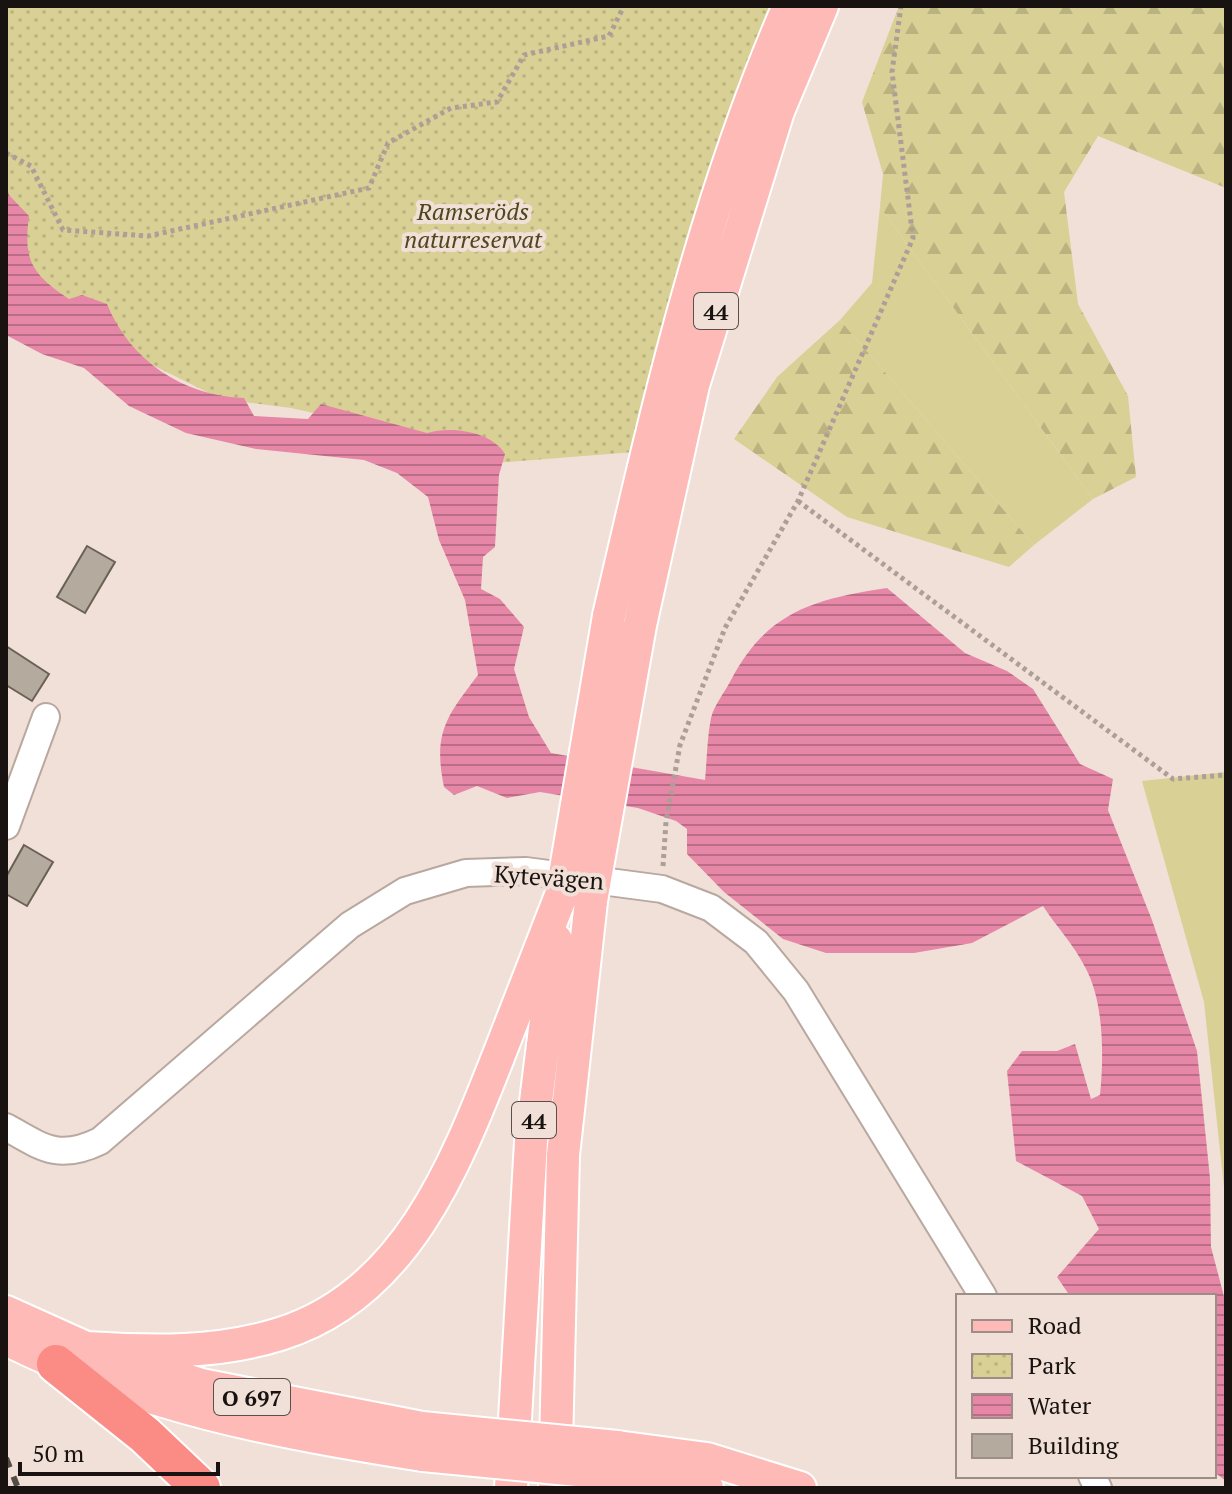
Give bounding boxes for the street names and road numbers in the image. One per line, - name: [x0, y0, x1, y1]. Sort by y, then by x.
- road number: 44: [694, 293, 738, 329]
- street label: Kytevägen: [493, 857, 605, 897]
- road number: 44: [512, 1102, 556, 1138]
- road number: O 697: [214, 1379, 290, 1415]

